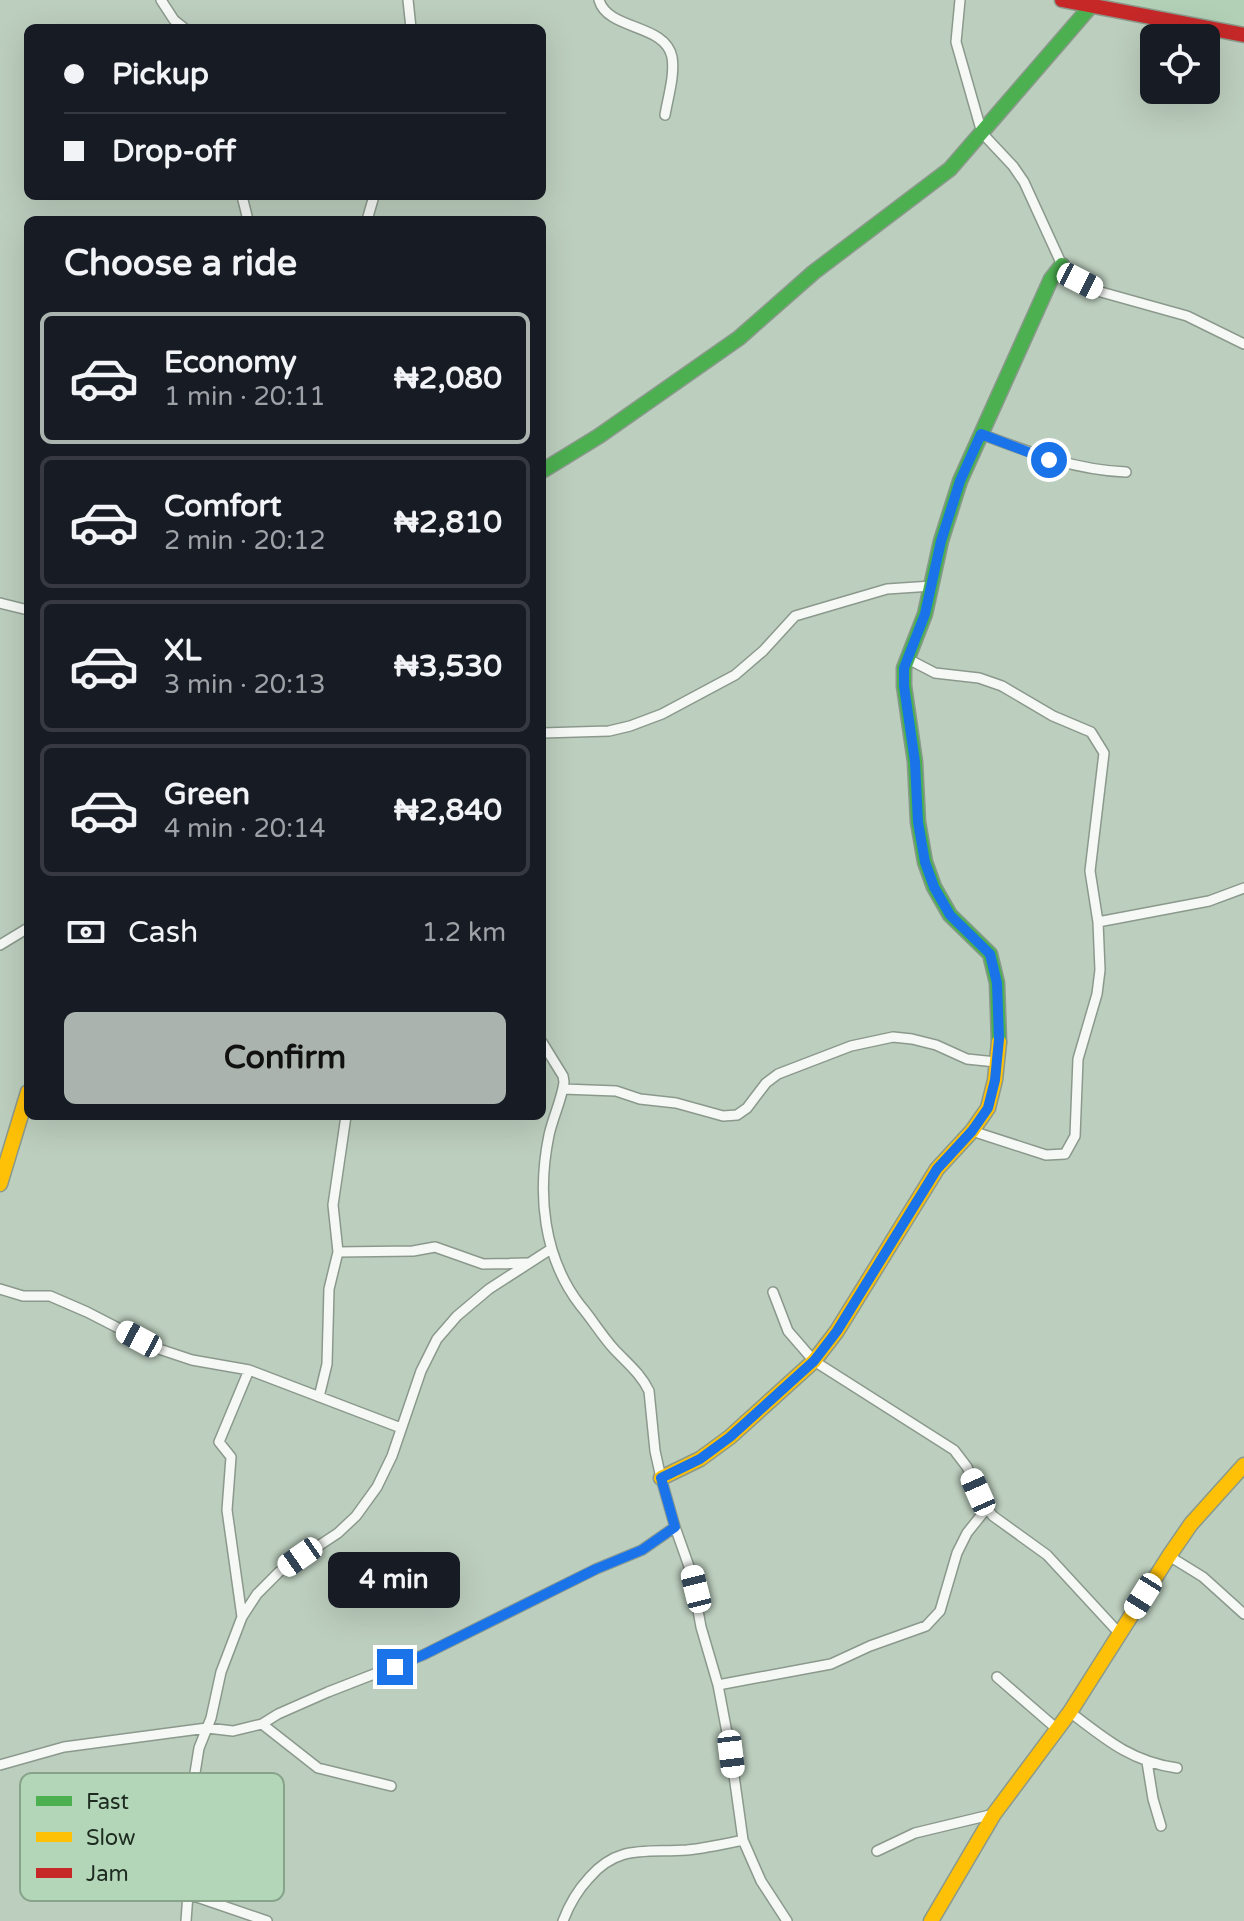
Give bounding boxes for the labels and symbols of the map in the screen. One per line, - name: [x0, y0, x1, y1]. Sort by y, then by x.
- car: [1053, 259, 1107, 303]
- route start: [1031, 442, 1067, 478]
- car: [112, 1317, 166, 1361]
- car: [957, 1465, 999, 1519]
- car: [273, 1533, 327, 1581]
- callout: 4 min: [329, 1551, 461, 1607]
- car: [679, 1563, 713, 1615]
- car: [1120, 1569, 1166, 1623]
- route end: [377, 1649, 413, 1685]
- car: [716, 1729, 746, 1779]
- legend: [20, 1773, 284, 1901]
- text: Fast: [86, 1789, 129, 1815]
- text: Slow: [86, 1825, 136, 1851]
- text: Jam: [86, 1861, 129, 1887]

